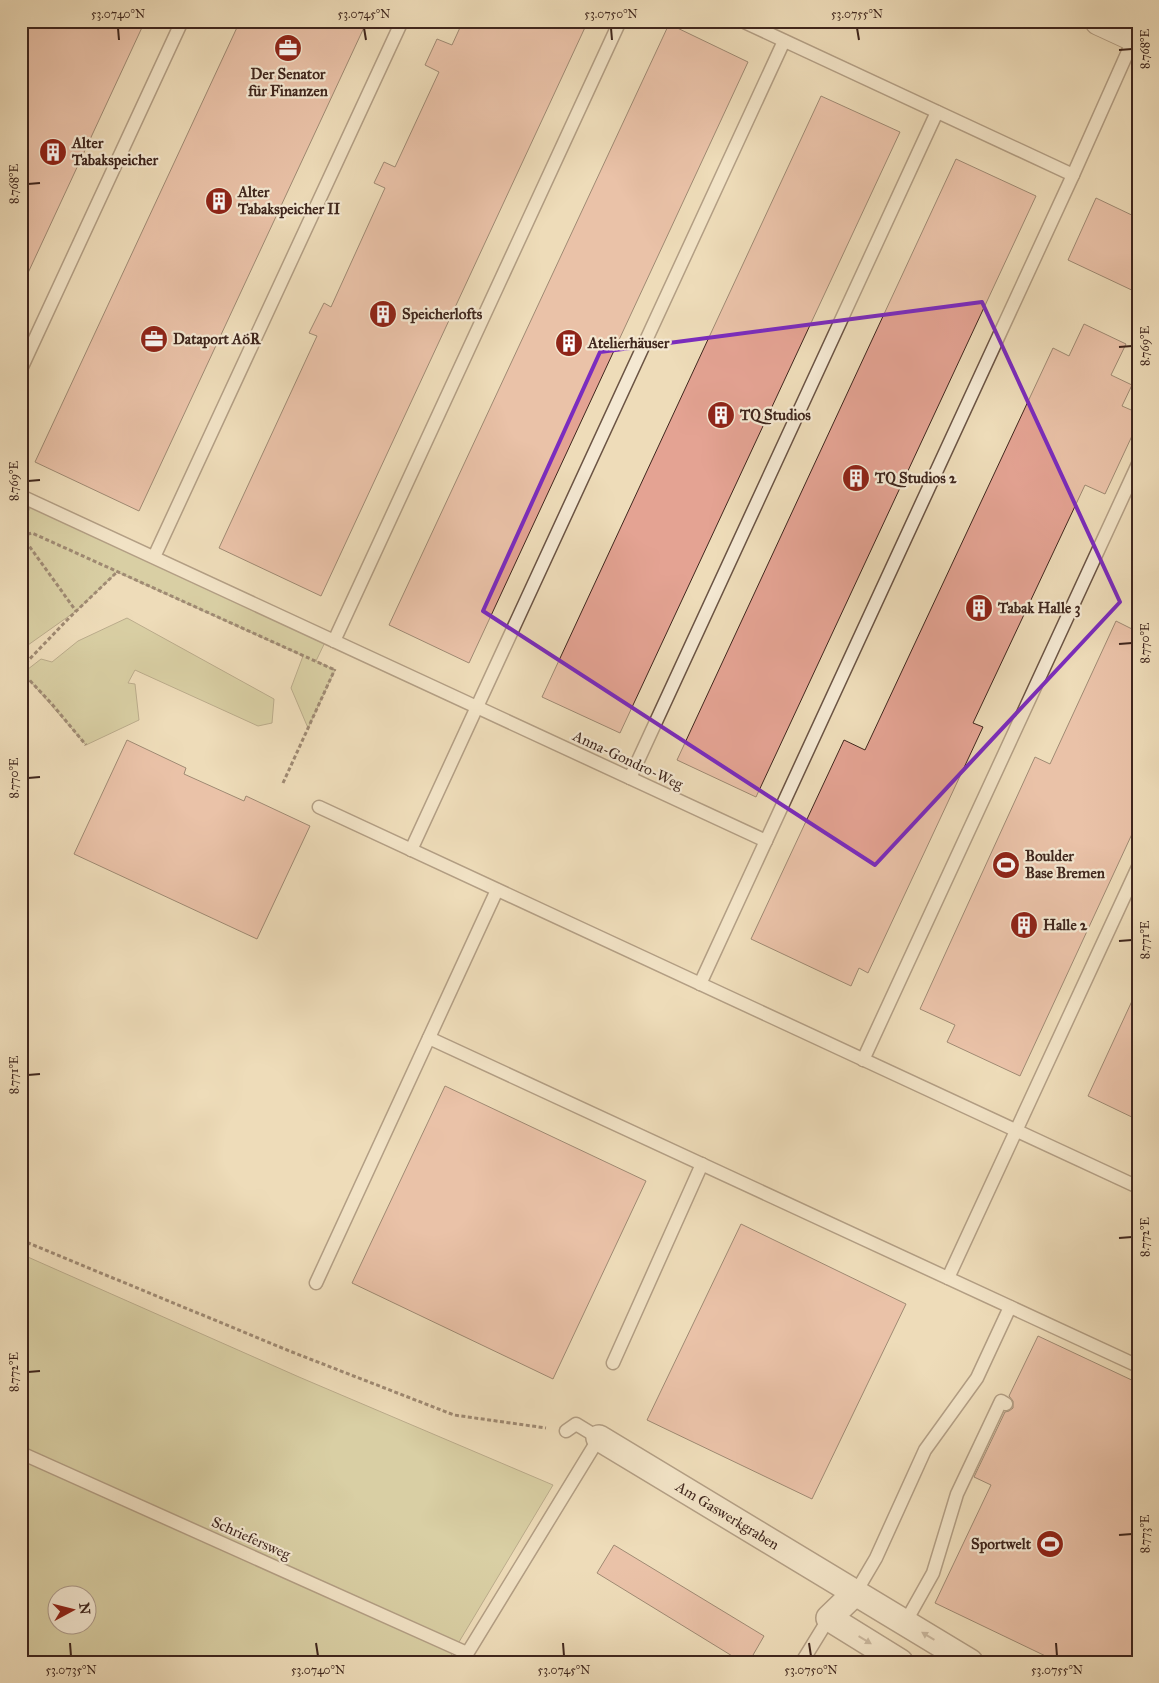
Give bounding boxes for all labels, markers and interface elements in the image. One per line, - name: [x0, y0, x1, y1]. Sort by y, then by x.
- text: 53.0740°N: [91, 7, 145, 21]
- text: 53.0745°N: [338, 7, 390, 21]
- text: 53.0750°N: [584, 7, 638, 21]
- text: 53.0755°N: [831, 7, 883, 21]
- text: 8.768°E: [1138, 29, 1152, 69]
- office icon: Der Senator für Finanzen: [273, 33, 303, 63]
- place label: Der Senator für Finanzen: [247, 65, 329, 100]
- place label: Alter Tabakspeicher: [71, 134, 158, 170]
- building icon: Alter Tabakspeicher: [38, 137, 68, 167]
- text: 8.768°E: [7, 164, 21, 204]
- place label: Alter Tabakspeicher II: [237, 183, 341, 219]
- building icon: Alter Tabakspeicher II: [204, 186, 234, 216]
- building icon: Speicherlofts: [368, 299, 398, 329]
- place label: Speicherlofts: [402, 305, 483, 324]
- office icon: Dataport AöR: [139, 324, 169, 354]
- text: 8.769°E: [1138, 326, 1152, 366]
- building icon: Atelierhäuser: [554, 328, 584, 358]
- place label: Dataport AöR: [173, 330, 262, 349]
- place label: Atelierhäuser: [587, 334, 670, 352]
- building icon: TQ Studios: [706, 400, 736, 430]
- place label: TQ Studios: [739, 406, 811, 425]
- text: 8.769°E: [7, 461, 21, 501]
- building icon: TQ Studios 2: [841, 463, 871, 493]
- place label: TQ Studios 2: [874, 469, 957, 488]
- building icon: Tabak Halle 3: [964, 593, 994, 623]
- place label: Tabak Halle 3: [997, 599, 1080, 618]
- text: 8.770°E: [1138, 622, 1152, 663]
- street label: Anna-Gondro-Weg: [569, 726, 687, 794]
- text: 8.770°E: [7, 757, 21, 798]
- place label: Boulder Base Bremen: [1025, 847, 1106, 882]
- sports icon: Boulder Base Bremen: [991, 850, 1021, 880]
- building icon: Halle 2: [1009, 910, 1039, 940]
- place label: Halle 2: [1043, 916, 1088, 934]
- text: 8.771°E: [1138, 920, 1152, 959]
- text: 8.771°E: [7, 1055, 21, 1094]
- text: 8.772°E: [1138, 1217, 1152, 1257]
- text: 8.772°E: [7, 1352, 21, 1392]
- street label: Am Gaswerkgraben: [671, 1477, 782, 1554]
- street label: Schriefersweg: [209, 1513, 294, 1564]
- text: 8.773°E: [1138, 1514, 1152, 1553]
- sports icon: Sportwelt: [1035, 1529, 1065, 1559]
- place label: Sportwelt: [971, 1535, 1032, 1554]
- north arrow: [48, 1586, 98, 1636]
- text: N: [75, 1602, 94, 1616]
- one-way arrow: [922, 1632, 935, 1641]
- one-way arrow: [858, 1635, 871, 1644]
- text: 53.0735°N: [45, 1663, 97, 1677]
- text: 53.0740°N: [291, 1663, 345, 1677]
- text: 53.0745°N: [538, 1663, 590, 1677]
- text: 53.0750°N: [784, 1663, 838, 1677]
- text: 53.0755°N: [1031, 1663, 1083, 1677]

